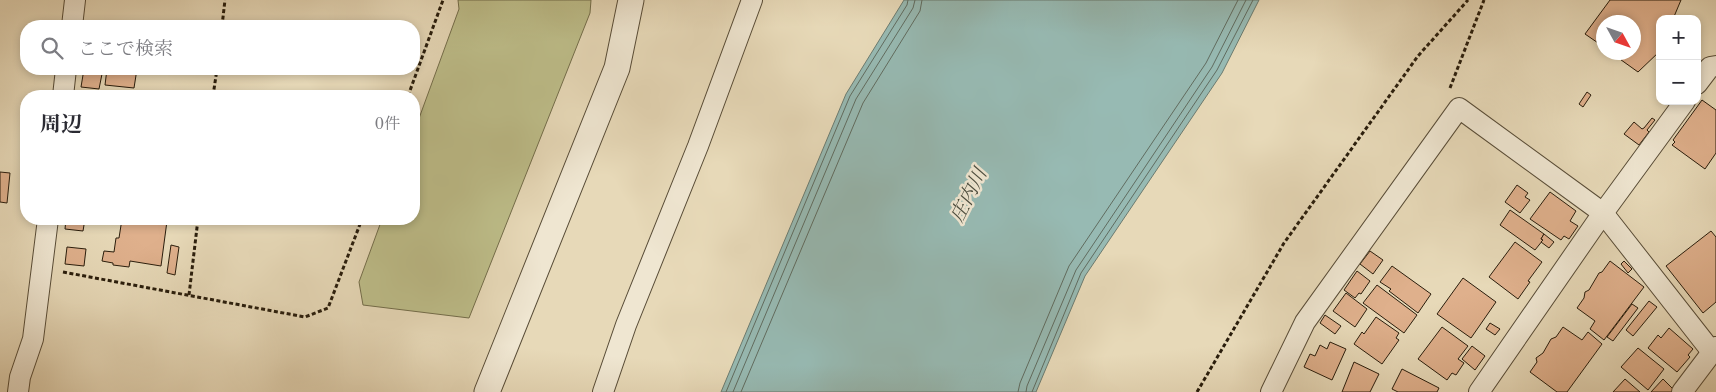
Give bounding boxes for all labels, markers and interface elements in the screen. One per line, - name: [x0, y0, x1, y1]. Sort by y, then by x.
- north arrow: [1596, 15, 1641, 60]
- map controls: [1656, 15, 1701, 105]
- button: +: [1656, 15, 1701, 60]
- search box: [20, 20, 420, 75]
- icon: search: [38, 34, 66, 62]
- text: ここで検索: [78, 41, 173, 60]
- button: −: [1656, 60, 1701, 105]
- text: 周辺: [40, 115, 82, 136]
- text: 0件: [375, 117, 400, 133]
- water label: 庄内川: [947, 164, 992, 226]

